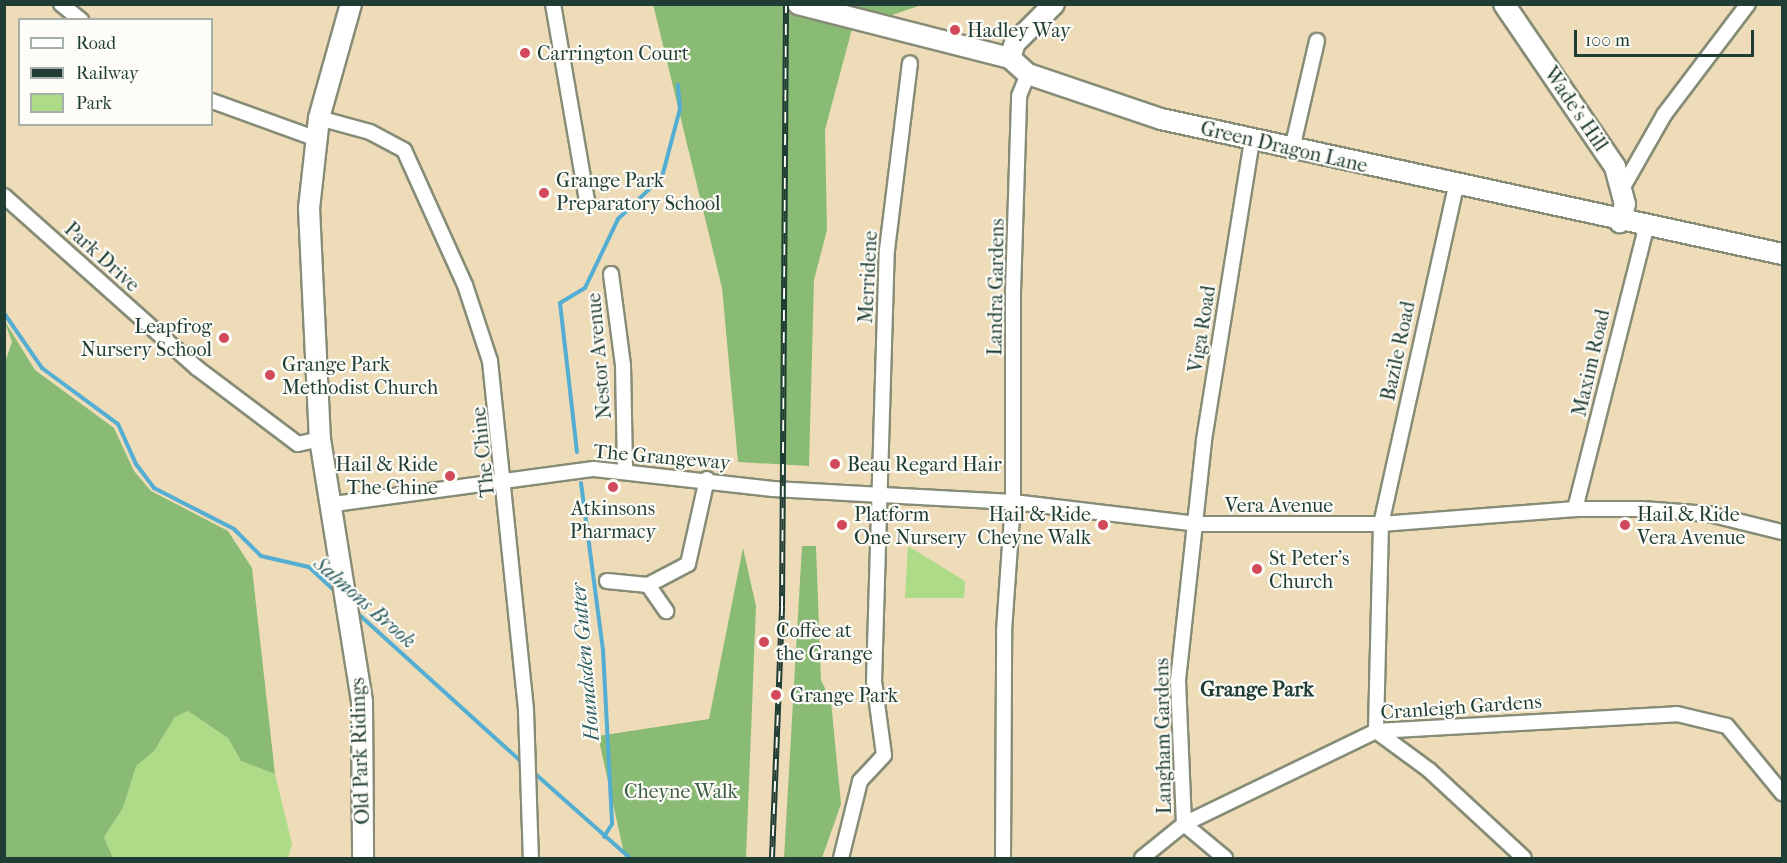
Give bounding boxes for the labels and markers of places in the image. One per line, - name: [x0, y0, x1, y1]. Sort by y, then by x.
- place label: Hadley Way: [967, 18, 1071, 42]
- marker: Hadley Way: [948, 23, 962, 37]
- place label: Carrington Court: [537, 41, 689, 65]
- marker: Carrington Court: [518, 46, 532, 60]
- place label: Grange Park Preparatory School: [556, 169, 721, 216]
- marker: Grange Park Preparatory School: [537, 186, 551, 200]
- place label: Leapfrog Nursery School: [81, 314, 212, 361]
- marker: Leapfrog Nursery School: [217, 331, 231, 345]
- place label: Grange Park Methodist Church: [282, 352, 438, 399]
- marker: Grange Park Methodist Church: [263, 368, 277, 382]
- place label: Hail & Ride The Chine: [335, 452, 438, 499]
- place label: Beau Regard Hair: [847, 452, 1002, 476]
- marker: Beau Regard Hair: [828, 457, 842, 471]
- marker: Hail & Ride The Chine: [443, 469, 457, 483]
- marker: Atkinsons Pharmacy: [606, 480, 620, 494]
- place label: Atkinsons Pharmacy: [570, 496, 656, 543]
- place label: Platform One Nursery: [854, 502, 967, 549]
- place label: Hail & Ride Cheyne Walk: [977, 502, 1091, 549]
- place label: Hail & Ride Vera Avenue: [1637, 502, 1745, 549]
- marker: Platform One Nursery: [835, 518, 849, 532]
- marker: Hail & Ride Cheyne Walk: [1096, 518, 1110, 532]
- marker: Hail & Ride Vera Avenue: [1618, 518, 1632, 532]
- place label: St Peter's Church: [1269, 546, 1349, 593]
- marker: St Peter's Church: [1250, 562, 1264, 576]
- place label: Coffee at the Grange: [776, 618, 873, 665]
- marker: Coffee at the Grange: [757, 635, 771, 649]
- place label: Grange Park: [790, 683, 898, 707]
- marker: Grange Park: [767, 686, 785, 704]

